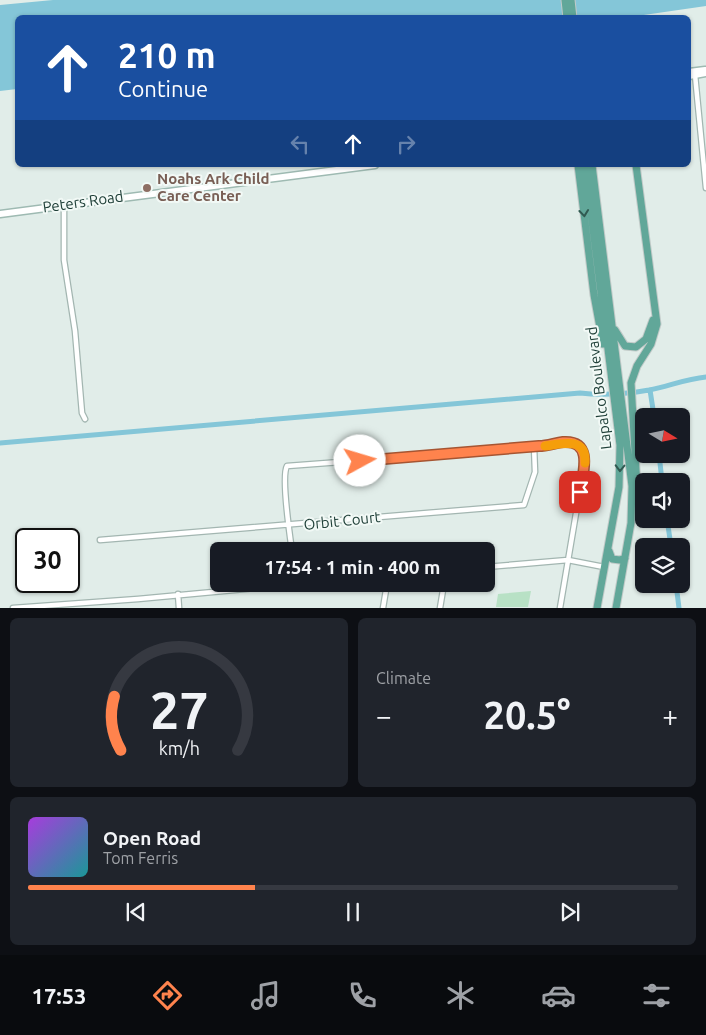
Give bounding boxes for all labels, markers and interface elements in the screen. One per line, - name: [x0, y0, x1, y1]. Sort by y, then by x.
- icon: ahead: [35, 35, 100, 100]
- text: 210 m: [118, 35, 216, 75]
- text: Continue: [118, 76, 208, 101]
- icon: left: [286, 130, 314, 158]
- icon: ahead: [339, 130, 367, 158]
- icon: right: [392, 130, 420, 158]
- place label: Noahs Ark Child Care Center: [157, 170, 270, 204]
- marker: Noahs Ark Child Care Center: [141, 182, 153, 194]
- street label: Peters Road: [41, 187, 124, 216]
- one-way arrow: [578, 210, 589, 218]
- street label: Lapalco Boulevard: [583, 326, 614, 450]
- north arrow: [635, 408, 690, 462]
- map controls: [635, 408, 690, 593]
- position arrow: [333, 434, 385, 486]
- one-way arrow: [615, 465, 625, 473]
- pin: [559, 471, 601, 513]
- button: sound: [635, 473, 690, 528]
- icon: arrive: [566, 478, 594, 506]
- street label: Orbit Court: [303, 508, 381, 533]
- speed limit sign: 30: [15, 528, 80, 593]
- button: layers: [635, 538, 690, 593]
- text: 17:54 · 1 min · 400 m: [265, 556, 440, 578]
- text: Climate: [376, 669, 431, 687]
- text: 27: [150, 681, 208, 739]
- text: 20.5°: [483, 694, 571, 736]
- text: −: [376, 700, 392, 731]
- text: +: [662, 700, 678, 731]
- text: km/h: [158, 738, 200, 758]
- text: Open Road: [103, 827, 201, 849]
- text: Tom Ferris: [103, 849, 178, 867]
- icon: previous: [122, 898, 150, 926]
- icon: pause: [339, 898, 367, 926]
- icon: next: [556, 898, 584, 926]
- icon: directions: [150, 978, 185, 1013]
- icon: music: [248, 978, 283, 1013]
- icon: phone: [345, 978, 380, 1013]
- icon: climate: [443, 978, 478, 1013]
- icon: car: [541, 978, 576, 1013]
- icon: filters: [639, 978, 674, 1013]
- text: 17:53: [31, 983, 87, 1008]

